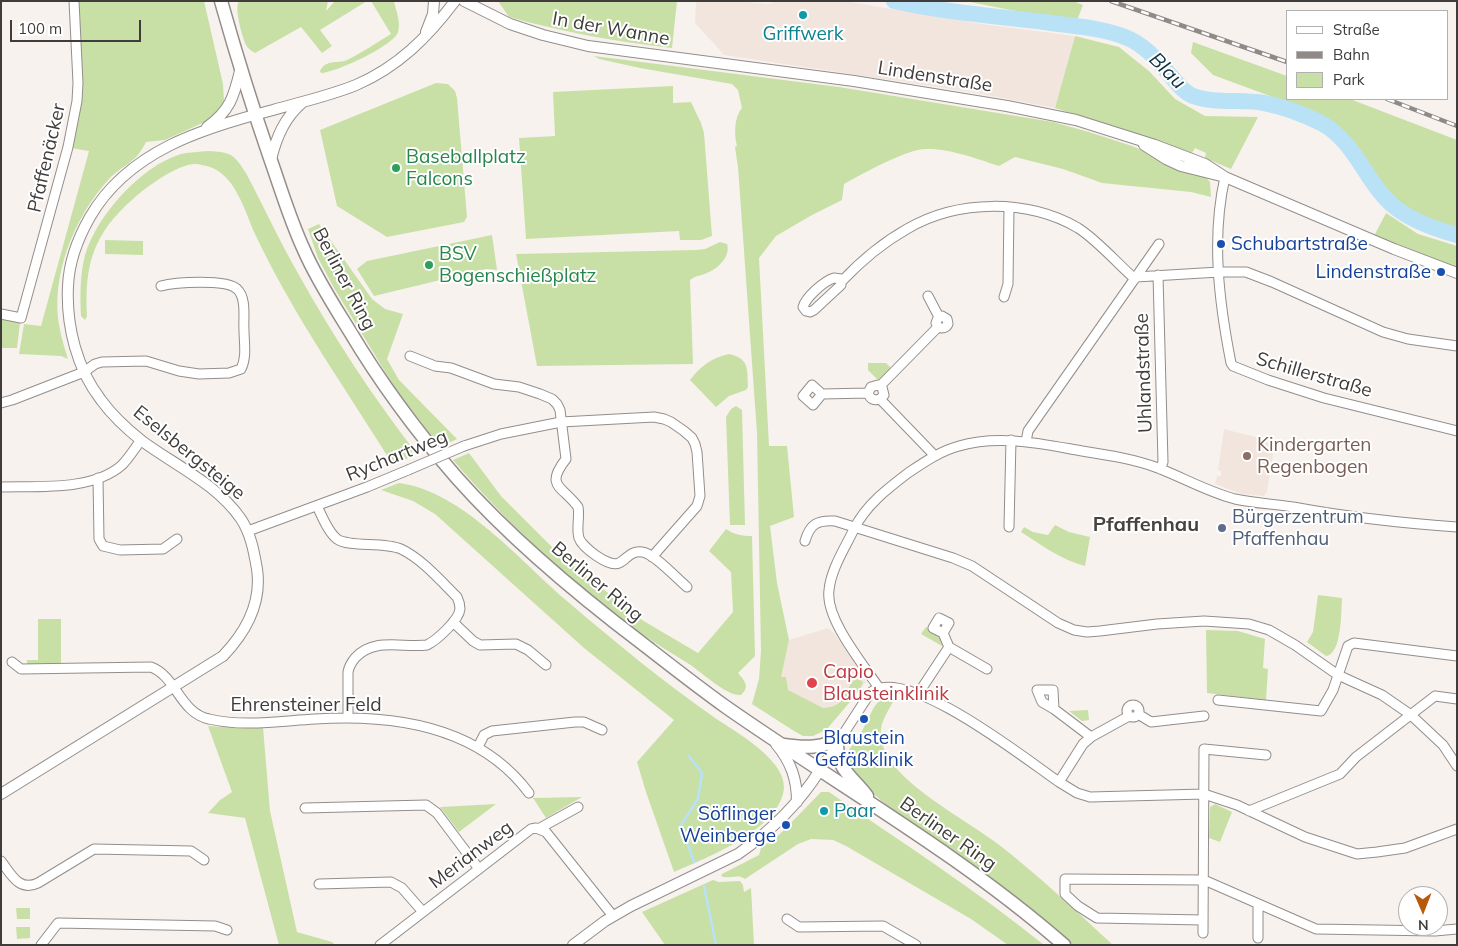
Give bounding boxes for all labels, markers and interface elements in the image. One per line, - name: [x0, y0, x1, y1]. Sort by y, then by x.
- street label: In der Wanne: [551, 7, 671, 51]
- marker: Griffwerk: [797, 9, 809, 21]
- scale bar: [12, 10, 144, 42]
- legend: [1286, 10, 1448, 100]
- text: 100 m: [18, 19, 62, 38]
- text: Straße: [1333, 20, 1380, 39]
- place label: Griffwerk: [762, 23, 844, 45]
- text: Bahn: [1333, 45, 1370, 64]
- water label: Blau: [1144, 48, 1190, 94]
- street label: Lindenstraße: [876, 57, 994, 97]
- text: Park: [1333, 70, 1365, 89]
- street label: Pfaffenäcker: [23, 101, 71, 215]
- place label: Baseballplatz Falcons: [406, 146, 526, 190]
- marker: Baseballplatz Falcons: [390, 162, 402, 174]
- street label: Berliner Ring: [307, 224, 381, 334]
- place label: Schubartstraße: [1231, 233, 1368, 255]
- marker: Schubartstraße: [1215, 238, 1227, 250]
- place label: BSV Bogenschießplatz: [439, 243, 596, 287]
- marker: BSV Bogenschießplatz: [423, 259, 435, 271]
- place label: Lindenstraße: [1316, 261, 1431, 283]
- marker: Lindenstraße: [1435, 266, 1447, 278]
- street label: Uhlandstraße: [1131, 313, 1157, 433]
- street label: Schillerstraße: [1253, 348, 1375, 402]
- street label: Eselsbergsteige: [128, 401, 250, 505]
- street label: Rychartweg: [343, 425, 451, 487]
- place label: Kindergarten Regenbogen: [1257, 434, 1371, 478]
- marker: Kindergarten Regenbogen: [1241, 450, 1253, 462]
- place label: Bürgerzentrum Pfaffenhau: [1232, 506, 1364, 550]
- district label: Pfaffenhau: [1093, 513, 1199, 537]
- marker: Bürgerzentrum Pfaffenhau: [1216, 522, 1228, 534]
- street label: Berliner Ring: [546, 537, 648, 627]
- place label: Capio Blausteinklinik: [823, 661, 949, 705]
- marker: Capio Blausteinklinik: [805, 676, 819, 690]
- street label: Ehrensteiner Feld: [230, 694, 382, 716]
- marker: Blaustein Gefäßklinik: [858, 713, 870, 725]
- place label: Blaustein Gefäßklinik: [815, 727, 913, 771]
- street label: Berliner Ring: [895, 792, 1001, 876]
- place label: Paar: [834, 800, 876, 822]
- place label: Söflinger Weinberge: [680, 803, 776, 847]
- marker: Paar: [818, 805, 830, 817]
- street label: Merianweg: [425, 816, 517, 894]
- marker: Söflinger Weinberge: [780, 819, 792, 831]
- north arrow: [1398, 886, 1448, 936]
- text: N: [1418, 916, 1429, 934]

